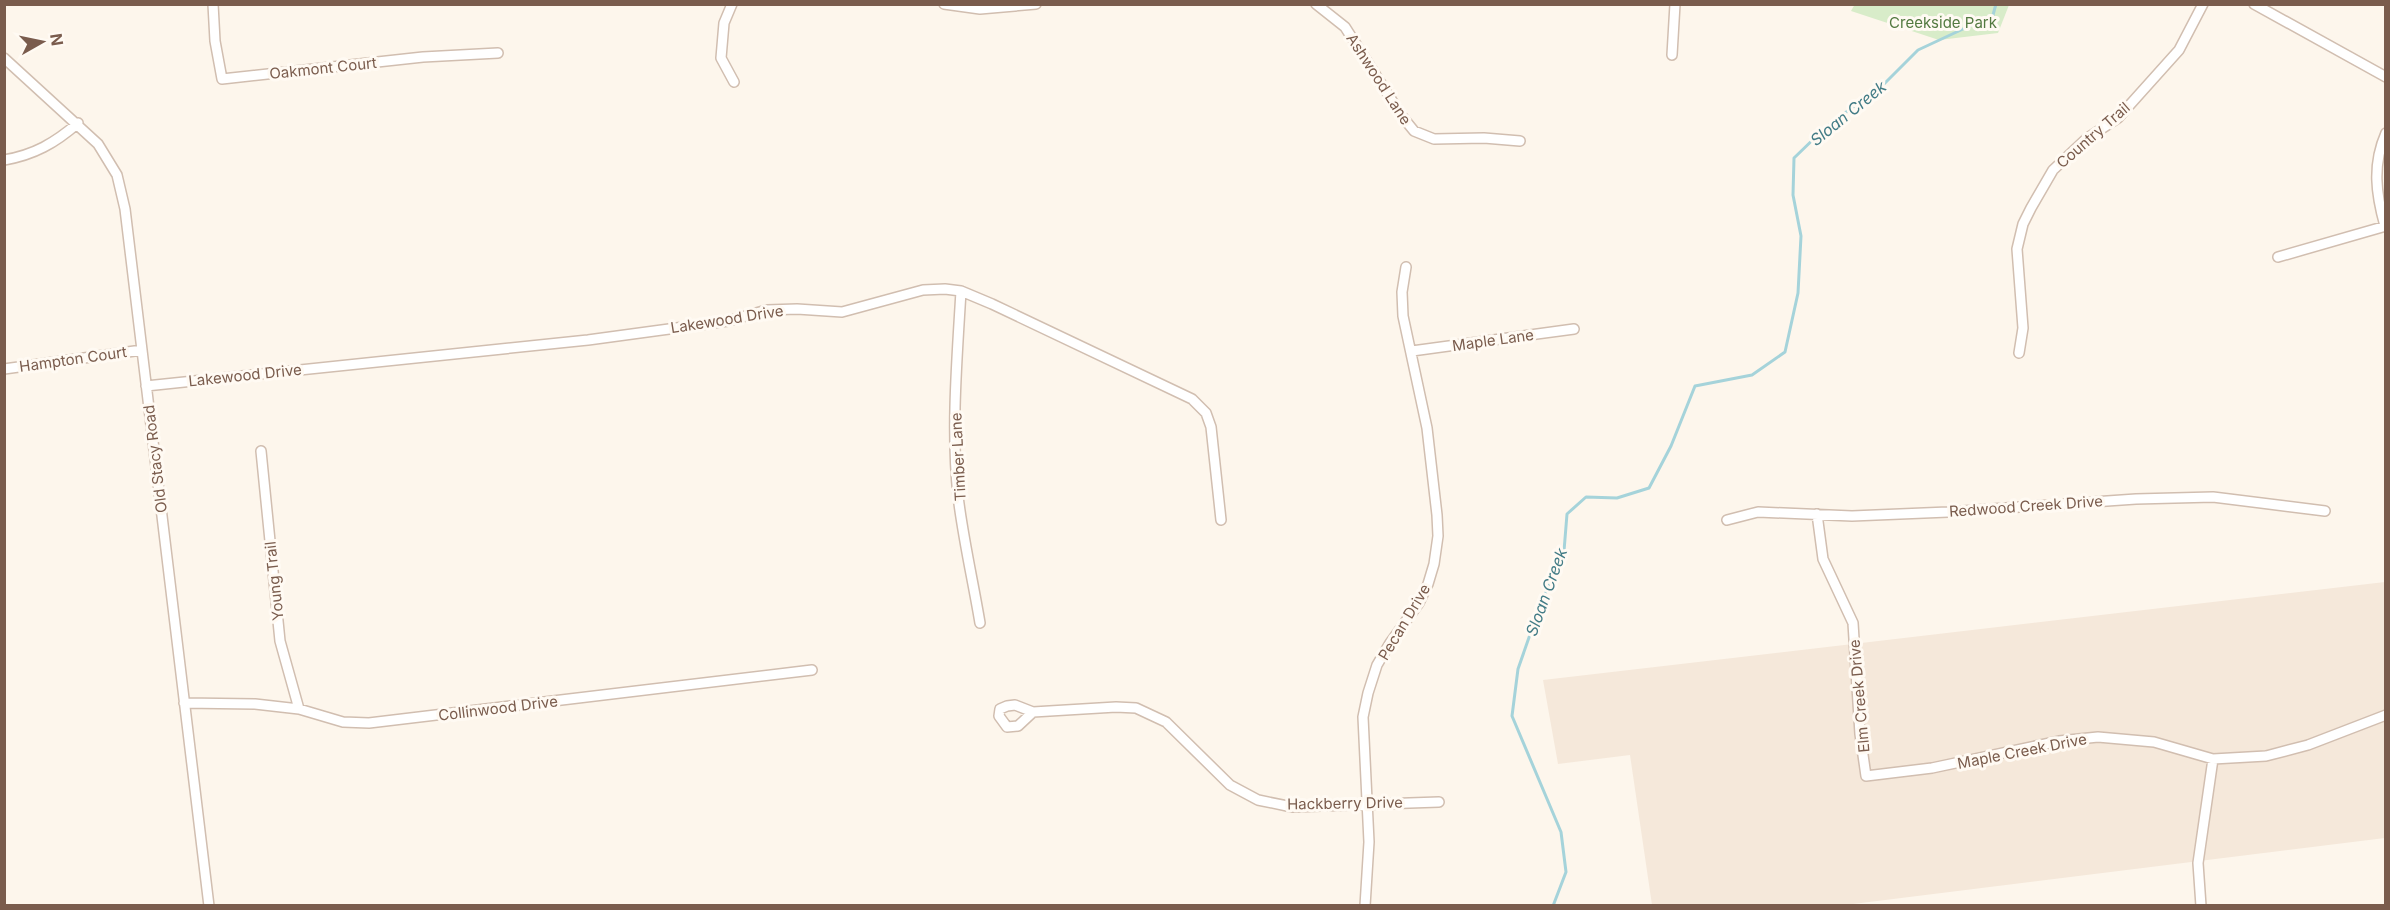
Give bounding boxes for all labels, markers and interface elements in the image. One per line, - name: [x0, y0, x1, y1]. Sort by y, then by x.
- north arrow: [12, 12, 72, 72]
- park label: Creekside Park: [1889, 13, 1998, 32]
- street label: Ashwood Lane: [1342, 30, 1416, 128]
- text: N: [46, 32, 68, 47]
- street label: Oakmont Court: [268, 53, 378, 83]
- water label: Sloan Creek: [1806, 76, 1890, 150]
- street label: Country Trail: [2052, 98, 2134, 172]
- street label: Lakewood Drive: [669, 301, 785, 337]
- street label: Maple Lane: [1451, 325, 1535, 355]
- street label: Hampton Court: [18, 342, 128, 376]
- street label: Lakewood Drive: [187, 360, 303, 390]
- street label: Old Stacy Road: [139, 404, 171, 514]
- street label: Timber Lane: [946, 412, 970, 502]
- street label: Redwood Creek Drive: [1948, 491, 2104, 521]
- street label: Young Trail: [260, 541, 288, 621]
- water label: Sloan Creek: [1521, 545, 1571, 639]
- street label: Pecan Drive: [1374, 580, 1434, 664]
- street label: Elm Creek Drive: [1845, 639, 1873, 753]
- street label: Collinwood Drive: [437, 691, 559, 725]
- street label: Maple Creek Drive: [1956, 729, 2088, 773]
- street label: Hackberry Drive: [1287, 792, 1403, 814]

